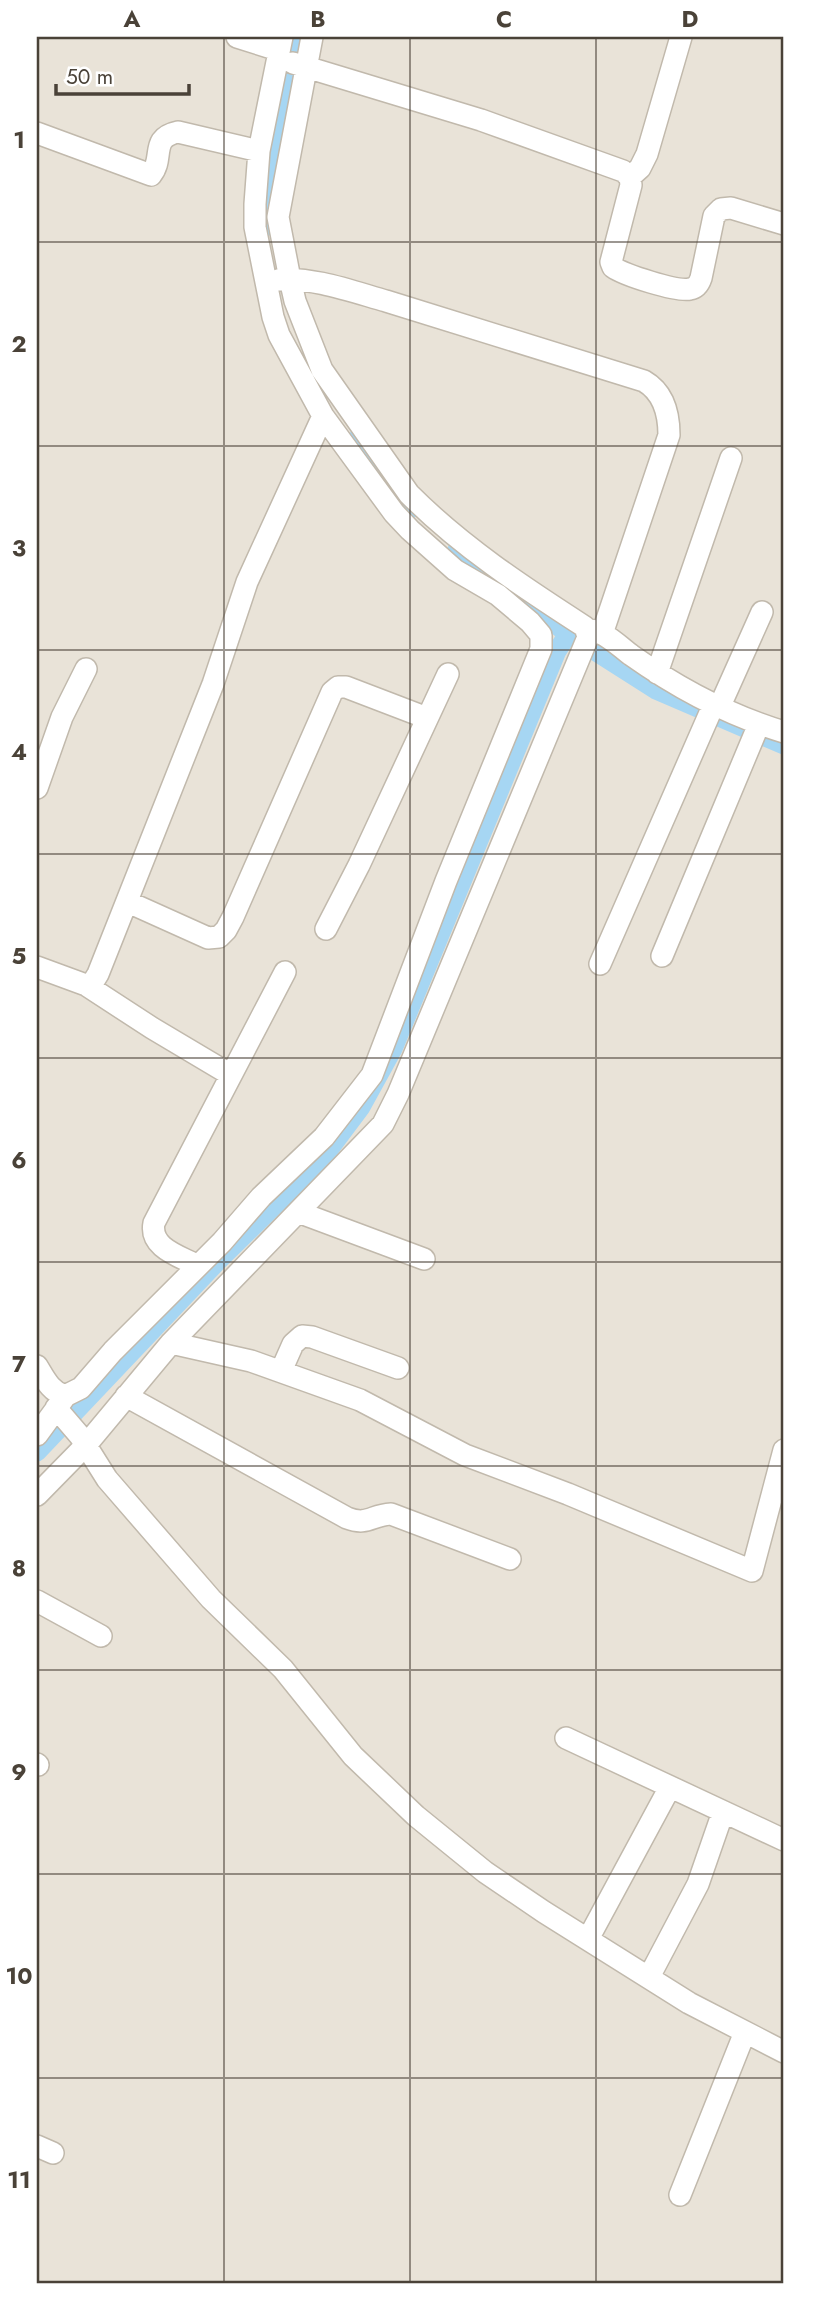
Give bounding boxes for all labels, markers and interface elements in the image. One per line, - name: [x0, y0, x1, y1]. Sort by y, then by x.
- text: A: [123, 2, 141, 36]
- text: B: [310, 2, 326, 36]
- text: C: [496, 2, 512, 36]
- text: D: [682, 2, 699, 36]
- scale bar: [56, 52, 189, 96]
- text: 50 m: [66, 62, 113, 92]
- text: 1: [13, 123, 25, 157]
- text: 2: [11, 327, 27, 361]
- text: 3: [12, 531, 26, 565]
- text: 4: [11, 735, 27, 769]
- text: 5: [12, 939, 26, 973]
- text: 6: [11, 1143, 27, 1177]
- text: 7: [12, 1347, 26, 1381]
- text: 8: [12, 1551, 26, 1585]
- text: 9: [11, 1755, 27, 1789]
- text: 10: [6, 1959, 32, 1993]
- text: 11: [7, 2163, 31, 2197]

